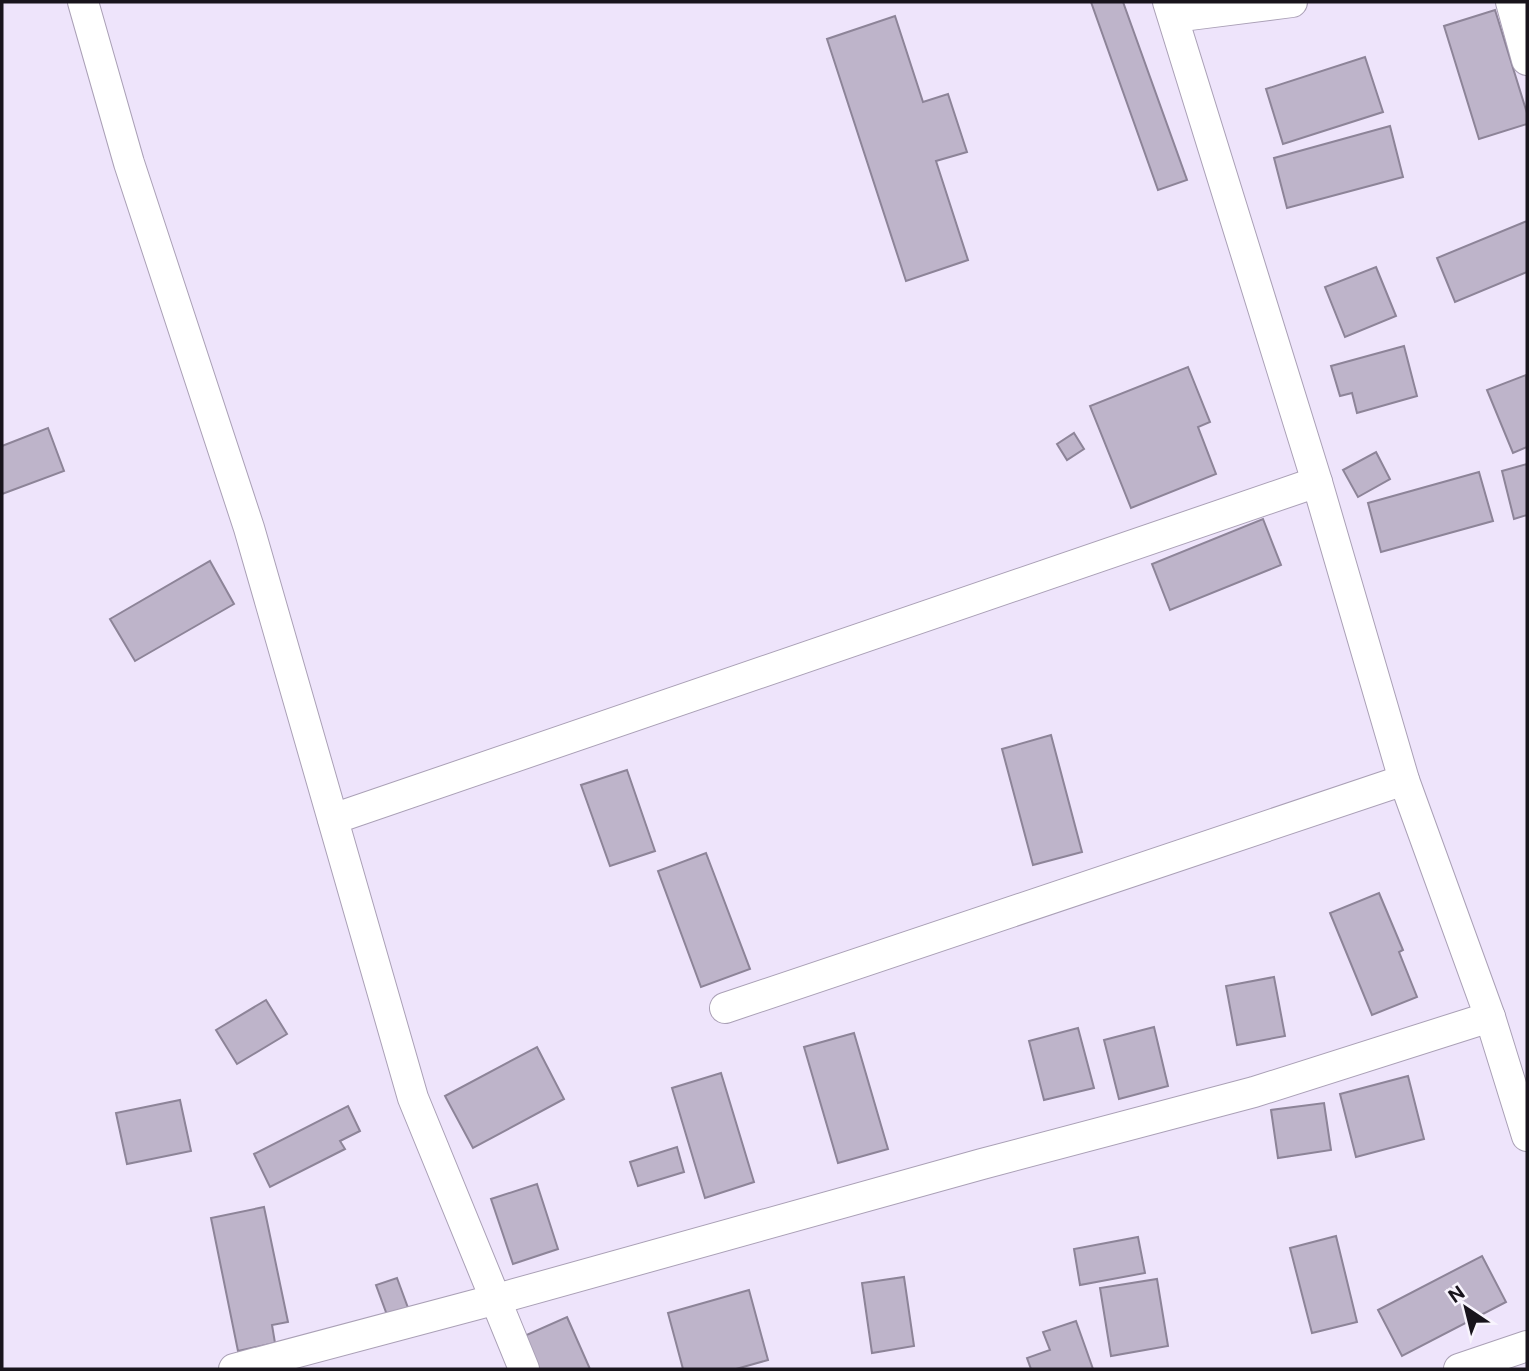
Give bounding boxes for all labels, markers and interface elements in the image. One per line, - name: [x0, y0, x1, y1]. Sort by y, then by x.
- north arrow: [1431, 1273, 1501, 1343]
- text: N: [1444, 1281, 1469, 1307]

